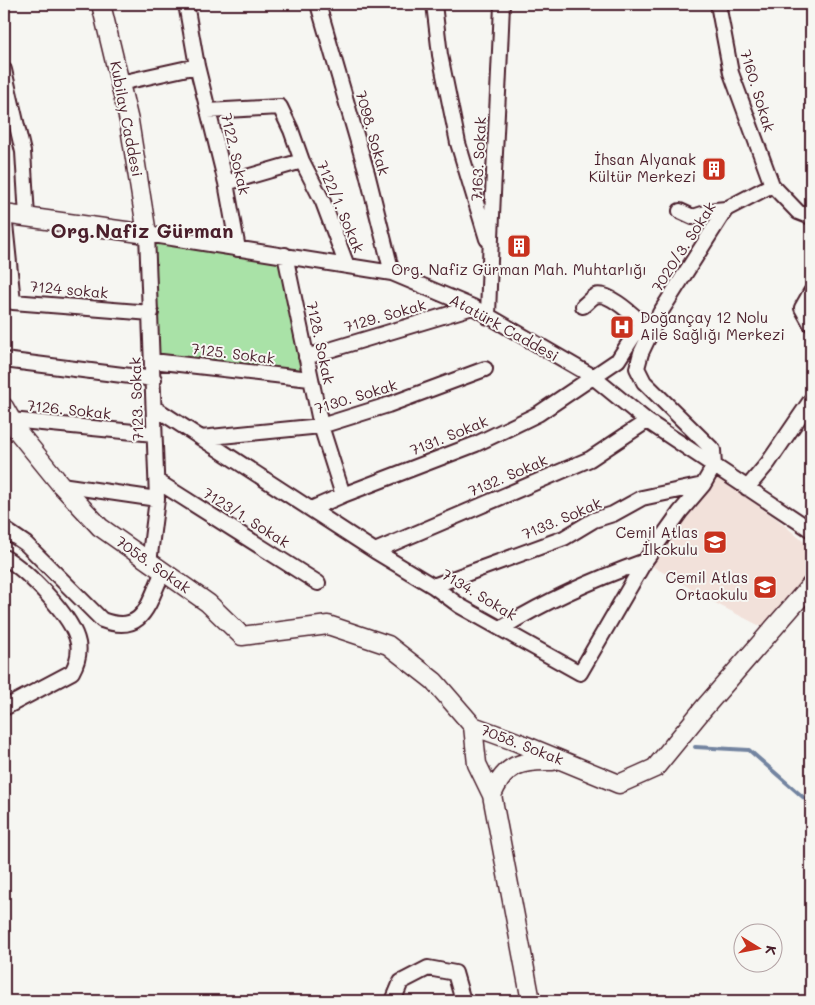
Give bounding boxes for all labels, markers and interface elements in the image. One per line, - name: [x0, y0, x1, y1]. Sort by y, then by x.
- street label: 7160. Sokak: [736, 47, 780, 134]
- street label: Kubilay Caddesi: [106, 59, 148, 178]
- street label: 7098. Sokak: [351, 88, 395, 178]
- street label: 7122. Sokak: [217, 111, 255, 197]
- street label: 7163. Sokak: [466, 116, 490, 202]
- place label: İhsan Alyanak Kültür Merkezi: [589, 149, 696, 186]
- building icon: İhsan Alyanak Kültür Merkezi: [701, 156, 727, 182]
- street label: 7122/1. Sokak: [313, 158, 369, 256]
- street label: 7020/3. Sokak: [647, 197, 720, 295]
- district label: Org.Nafiz Gürman: [51, 217, 233, 243]
- building icon: Org. Nafiz Gürman Mah. Muhtarlığı: [506, 233, 532, 259]
- place label: Org. Nafiz Gürman Mah. Muhtarlığı: [391, 259, 647, 279]
- street label: 7124 sokak: [29, 276, 109, 302]
- street label: Atatürk Caddesi: [446, 289, 563, 365]
- street label: 7129. Sokak: [342, 294, 428, 336]
- street label: 7128. Sokak: [302, 299, 340, 386]
- place label: Doğançay 12 Nolu Aile Sağlığı Merkezi: [640, 307, 785, 344]
- hospital icon: Doğançay 12 Nolu Aile Sağlığı Merkezi: [609, 314, 635, 340]
- street label: 7125. Sokak: [190, 338, 276, 368]
- street label: 7123. Sokak: [125, 357, 147, 441]
- street label: 7130. Sokak: [312, 374, 399, 418]
- street label: 7126. Sokak: [26, 395, 112, 423]
- street label: 7131. Sokak: [407, 410, 491, 460]
- street label: 7132. Sokak: [465, 449, 550, 501]
- street label: 7123/1. Sokak: [199, 483, 294, 552]
- street label: 7133. Sokak: [519, 492, 604, 544]
- place label: Cemil Atlas İlkokulu: [616, 522, 698, 559]
- school or university icon: Cemil Atlas İlkokulu: [702, 529, 728, 555]
- street label: 7058. Sokak: [112, 531, 195, 597]
- street label: 7134. Sokak: [438, 564, 521, 624]
- place label: Cemil Atlas Ortaokulu: [666, 567, 748, 604]
- school or university icon: Cemil Atlas Ortaokulu: [752, 574, 778, 600]
- street label: 7058. Sokak: [478, 719, 567, 769]
- north arrow: [732, 922, 782, 972]
- text: K: [761, 944, 781, 957]

